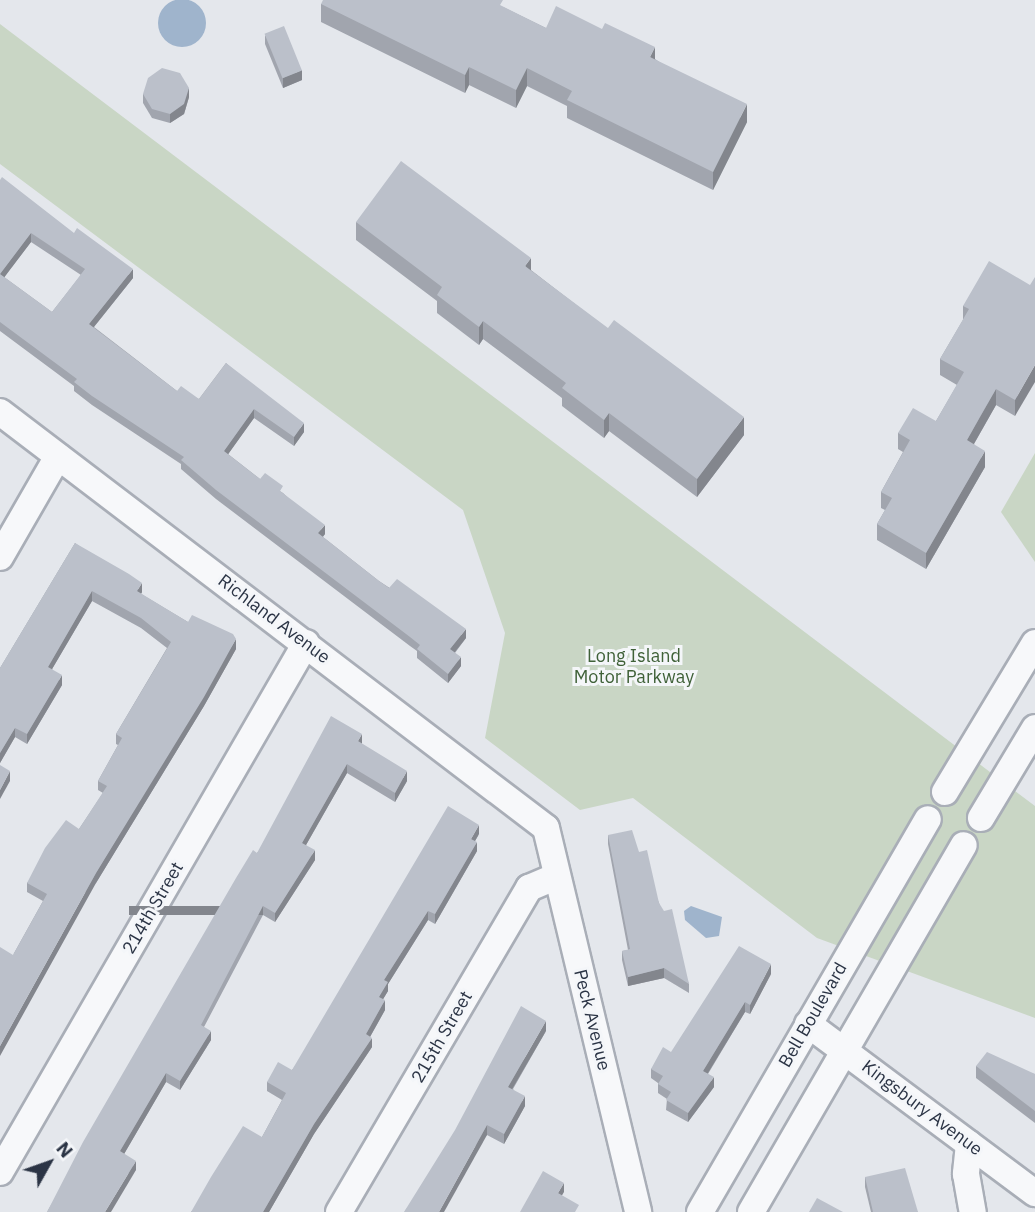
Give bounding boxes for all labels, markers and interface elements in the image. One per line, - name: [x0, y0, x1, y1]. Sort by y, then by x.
- street label: Richland Avenue: [214, 570, 334, 668]
- park label: Long Island Motor Parkway: [574, 646, 694, 688]
- street label: 214th Street: [118, 858, 188, 958]
- street label: Bell Boulevard: [774, 959, 852, 1071]
- street label: Peck Avenue: [569, 967, 615, 1073]
- street label: 215th Street: [407, 987, 477, 1087]
- street label: Kingsbury Avenue: [858, 1056, 986, 1160]
- north arrow: [14, 1128, 84, 1198]
- text: N: [51, 1137, 79, 1162]

